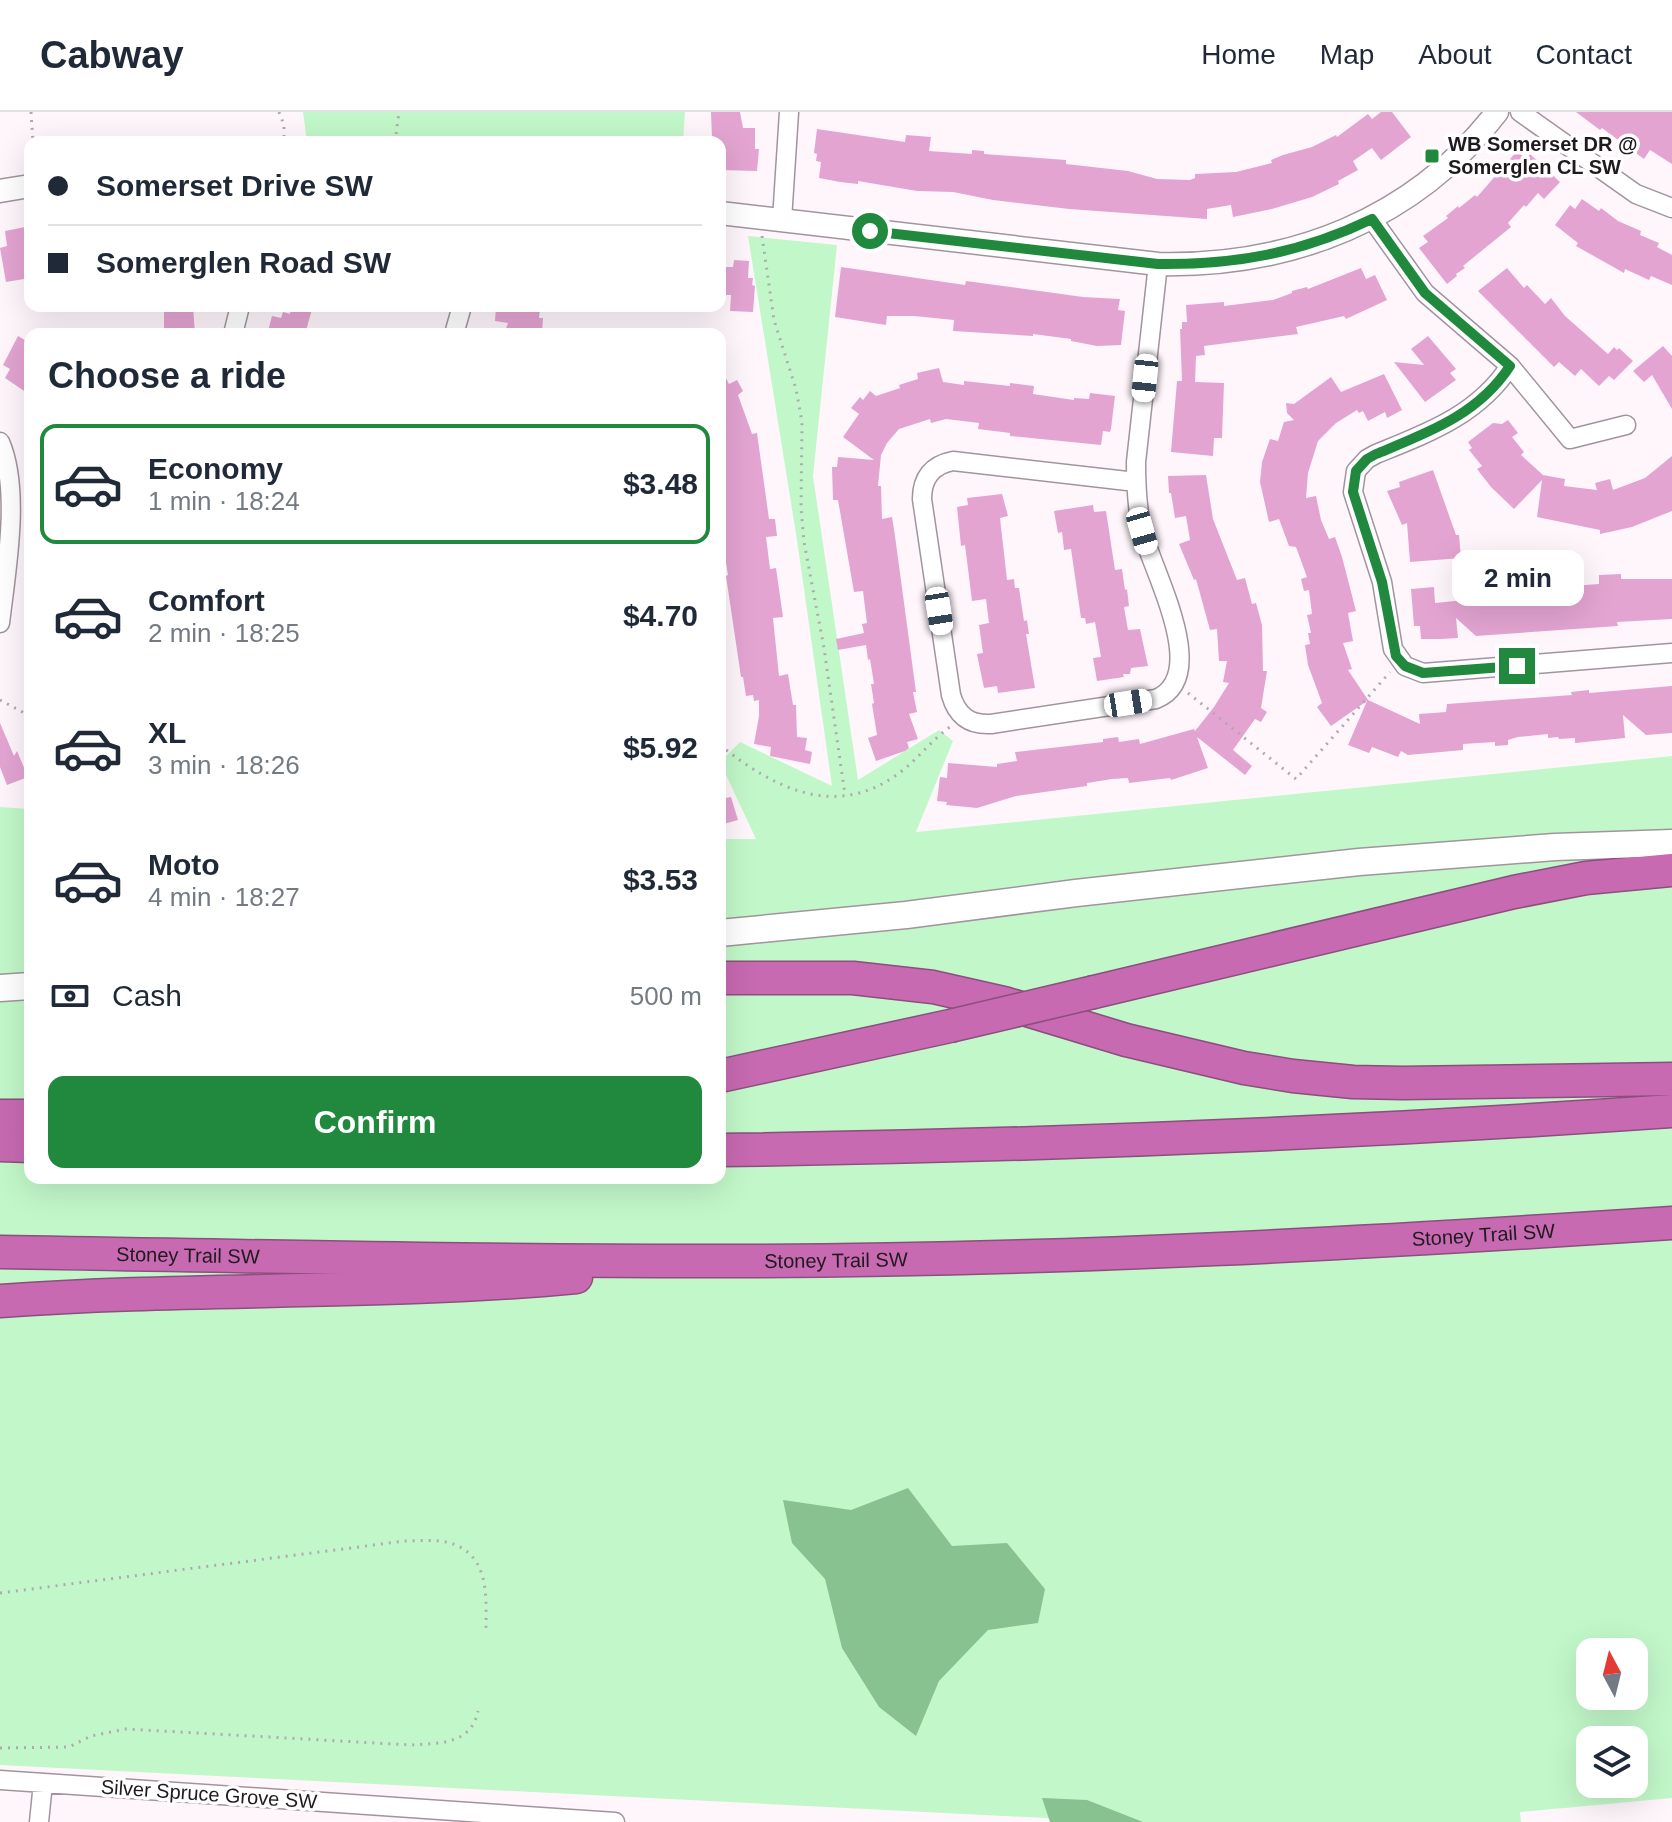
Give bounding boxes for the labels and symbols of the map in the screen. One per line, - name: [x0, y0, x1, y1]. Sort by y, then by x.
- place label: WB Somerset DR @ Somerglen CL SW: [1448, 133, 1638, 178]
- marker: WB Somerset DR @ Somerglen CL SW: [1423, 147, 1441, 165]
- route start: [852, 213, 888, 249]
- car: [1131, 353, 1159, 403]
- car: [1124, 505, 1160, 557]
- callout: 2 min: [1451, 550, 1583, 606]
- car: [923, 585, 955, 637]
- route end: [1499, 648, 1535, 684]
- car: [1102, 687, 1154, 719]
- street label: Stoney Trail SW: [1411, 1220, 1556, 1250]
- street label: Stoney Trail SW: [116, 1243, 260, 1267]
- street label: Stoney Trail SW: [764, 1248, 908, 1272]
- north arrow: [1576, 1638, 1648, 1710]
- street label: Silver Spruce Grove SW: [100, 1775, 318, 1813]

